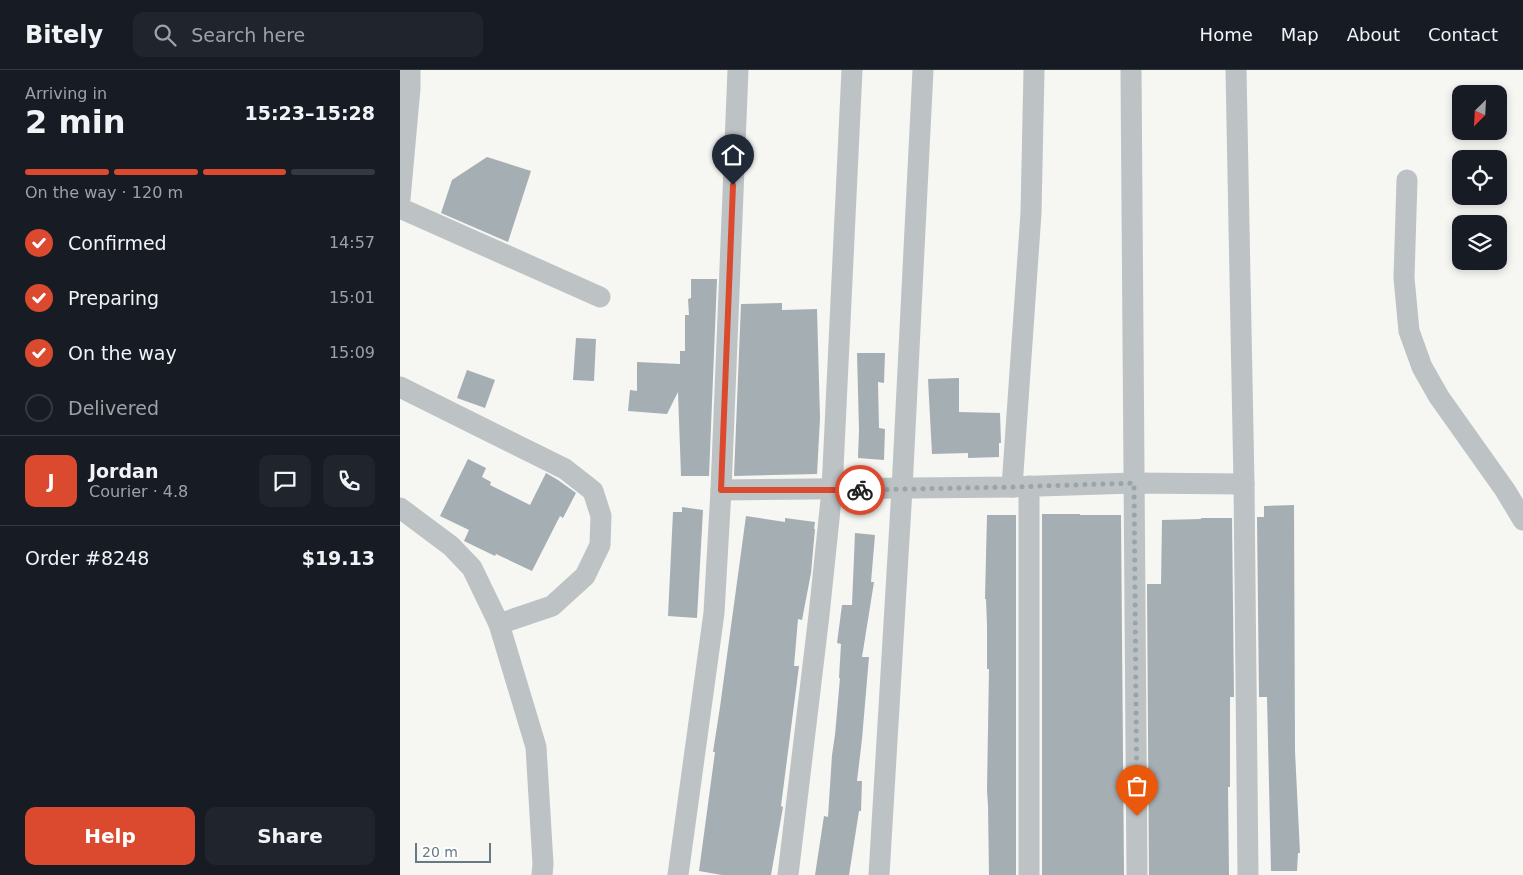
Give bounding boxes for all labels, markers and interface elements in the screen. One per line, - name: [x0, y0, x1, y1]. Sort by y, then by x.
- search box: [133, 12, 483, 57]
- text: Bitely: [25, 21, 103, 49]
- icon: search: [151, 21, 179, 49]
- text: Search here: [191, 24, 305, 46]
- text: Home: [1200, 24, 1253, 45]
- text: Map: [1281, 24, 1319, 45]
- text: About: [1347, 24, 1400, 45]
- text: Contact: [1428, 24, 1498, 45]
- text: Arriving in: [25, 84, 107, 103]
- north arrow: [1452, 85, 1508, 140]
- map controls: [1452, 85, 1507, 270]
- text: 15:23–15:28: [245, 102, 375, 124]
- text: 2 min: [25, 103, 126, 141]
- pin: [712, 134, 754, 185]
- icon: home: [719, 141, 747, 169]
- button: locate: [1452, 150, 1507, 205]
- text: On the way · 120 m: [25, 183, 183, 202]
- button: layers: [1452, 215, 1507, 270]
- icon: check: [25, 229, 53, 257]
- text: Confirmed: [68, 232, 167, 254]
- text: 14:57: [329, 233, 375, 252]
- icon: check: [25, 284, 53, 312]
- text: Preparing: [68, 287, 159, 309]
- text: 15:01: [329, 288, 375, 307]
- icon: check: [25, 339, 53, 367]
- text: On the way: [68, 342, 177, 364]
- text: 15:09: [329, 343, 375, 362]
- text: Delivered: [68, 397, 159, 419]
- button: chat: [259, 455, 311, 507]
- button: phone: [323, 455, 375, 507]
- text: Jordan: [89, 460, 158, 482]
- courier: [835, 465, 885, 515]
- text: J: [47, 470, 55, 492]
- icon: bike: [846, 476, 874, 504]
- text: Courier · 4.8: [89, 482, 188, 501]
- text: Order #8248: [25, 547, 149, 569]
- text: $19.13: [302, 547, 375, 569]
- pin: [1116, 765, 1158, 816]
- icon: bag: [1123, 772, 1151, 800]
- button: Help: [25, 807, 195, 865]
- button: Share: [205, 807, 375, 865]
- scale bar: [415, 840, 491, 863]
- text: 20 m: [422, 844, 458, 860]

